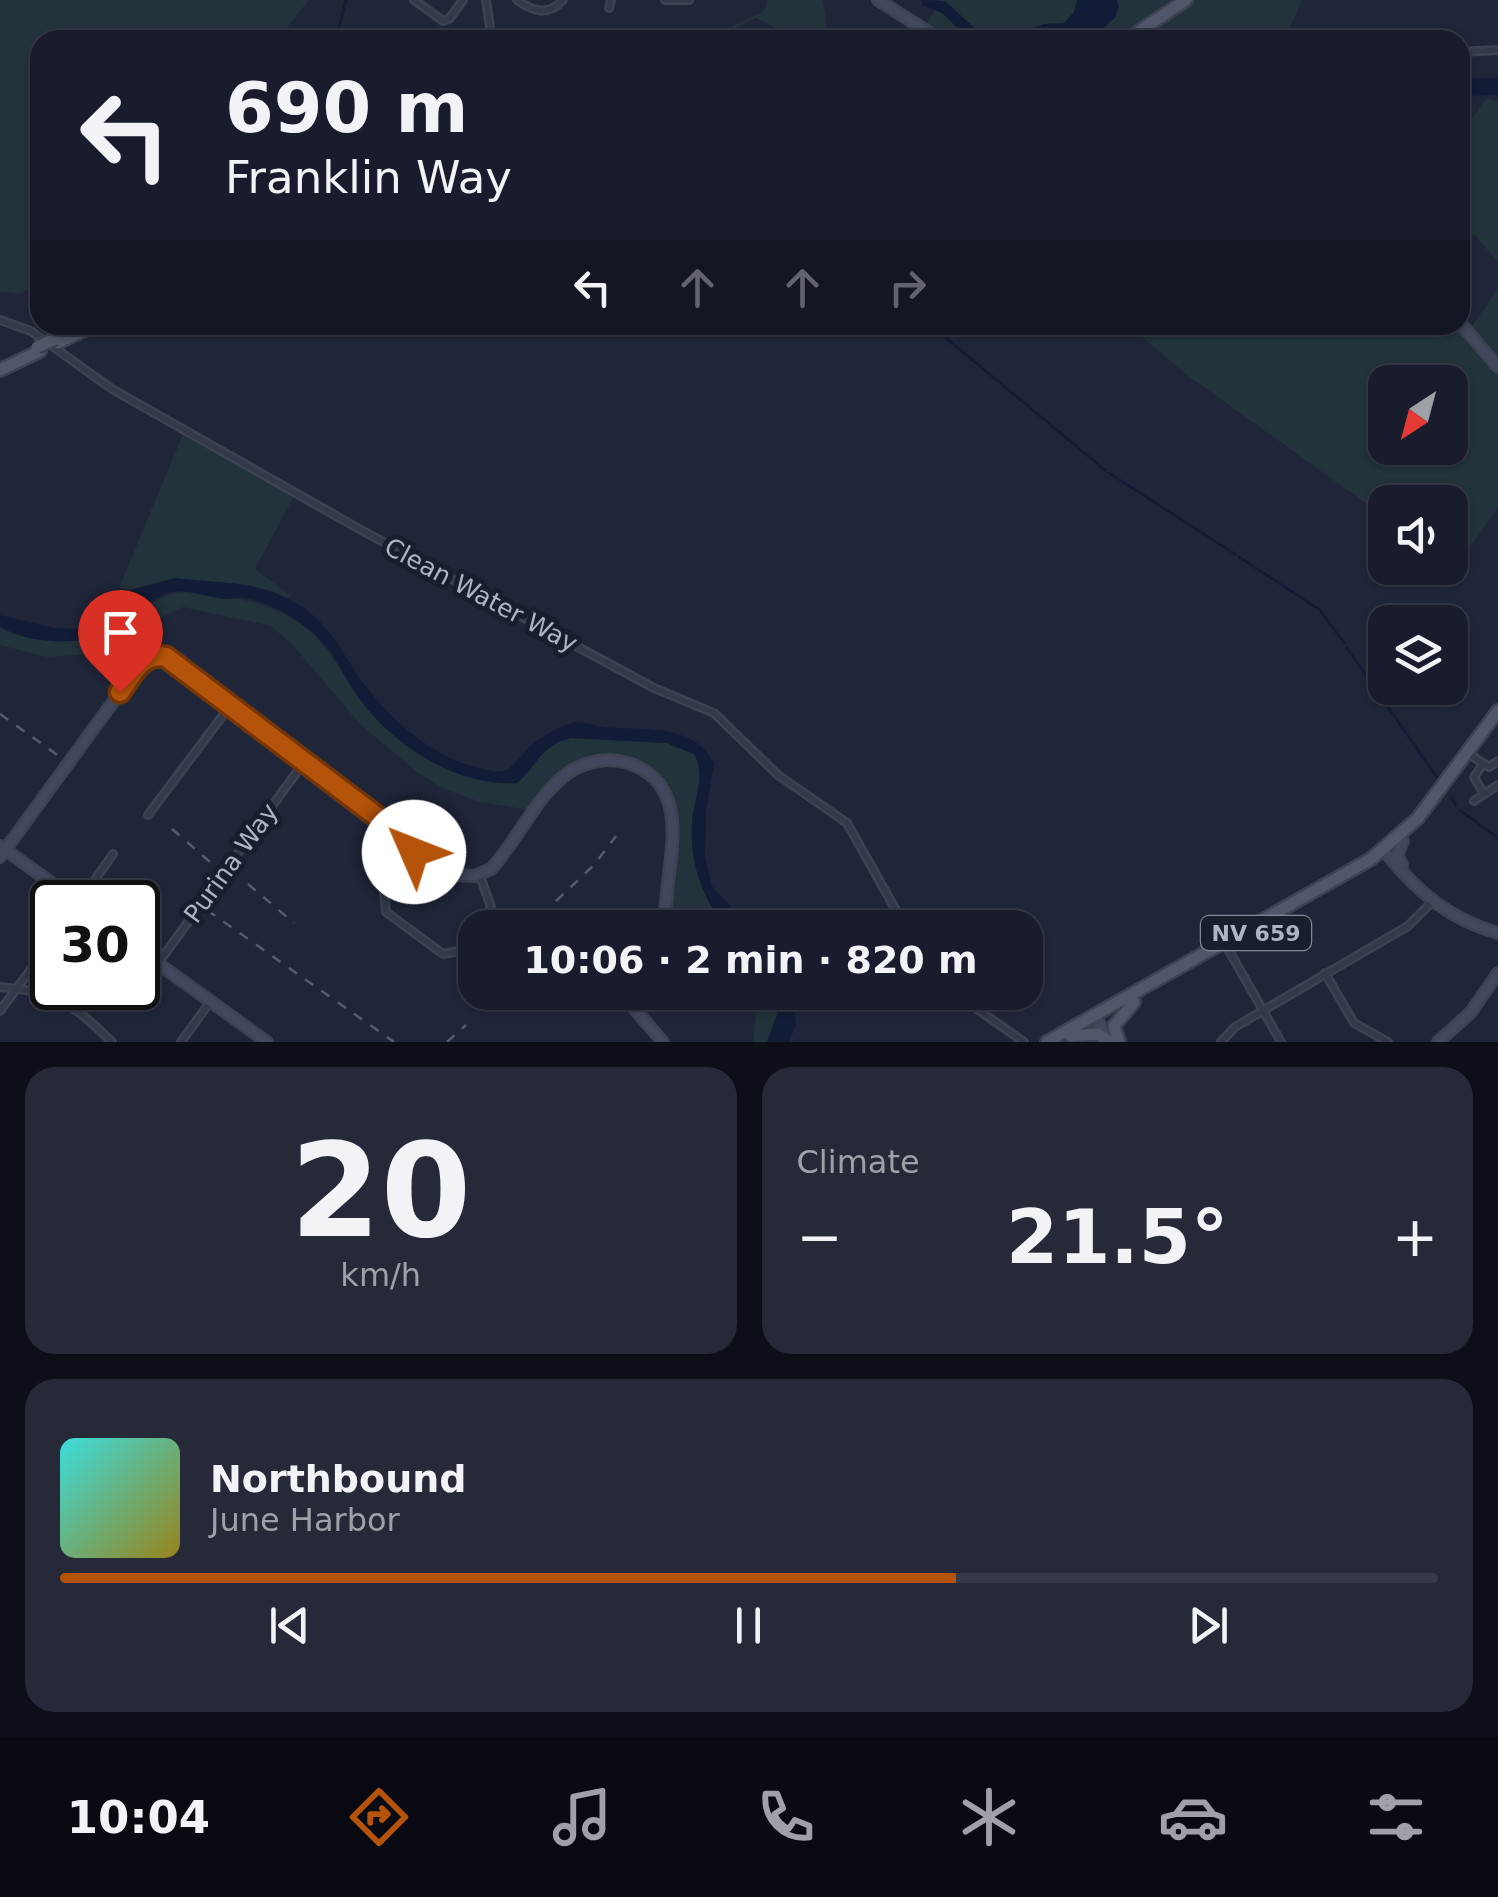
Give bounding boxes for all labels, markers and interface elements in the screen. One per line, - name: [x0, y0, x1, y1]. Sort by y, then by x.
- text: 690 m: [225, 67, 468, 149]
- icon: left: [60, 70, 190, 200]
- text: Franklin Way: [225, 151, 512, 204]
- icon: left: [565, 260, 620, 315]
- icon: ahead: [670, 260, 725, 315]
- icon: ahead: [775, 260, 830, 315]
- icon: right: [880, 260, 935, 315]
- north arrow: [1368, 365, 1468, 465]
- map controls: [1368, 365, 1468, 705]
- button: sound: [1368, 485, 1468, 585]
- street label: Clean Water Way: [380, 532, 582, 658]
- pin: [78, 590, 163, 693]
- icon: arrive: [93, 605, 148, 660]
- button: layers: [1368, 605, 1468, 705]
- street label: Purina Way: [178, 798, 284, 928]
- position arrow: [362, 800, 466, 904]
- speed limit sign: 30: [30, 880, 160, 1010]
- road number: NV 659: [1201, 916, 1311, 950]
- text: 10:06 · 2 min · 820 m: [523, 938, 978, 982]
- text: 20: [290, 1115, 471, 1267]
- text: Climate: [797, 1143, 920, 1181]
- text: 21.5°: [1006, 1193, 1229, 1281]
- text: −: [797, 1205, 843, 1269]
- text: +: [1392, 1205, 1438, 1269]
- text: km/h: [340, 1256, 421, 1294]
- text: Northbound: [210, 1457, 466, 1501]
- text: June Harbor: [210, 1501, 400, 1539]
- icon: previous: [262, 1598, 317, 1653]
- icon: pause: [721, 1598, 776, 1653]
- icon: next: [1181, 1598, 1236, 1653]
- icon: directions: [344, 1782, 414, 1852]
- icon: music: [547, 1782, 617, 1852]
- icon: phone: [751, 1782, 821, 1852]
- icon: climate: [954, 1782, 1024, 1852]
- icon: car: [1158, 1782, 1228, 1852]
- icon: filters: [1361, 1782, 1431, 1852]
- text: 10:04: [67, 1791, 210, 1844]

